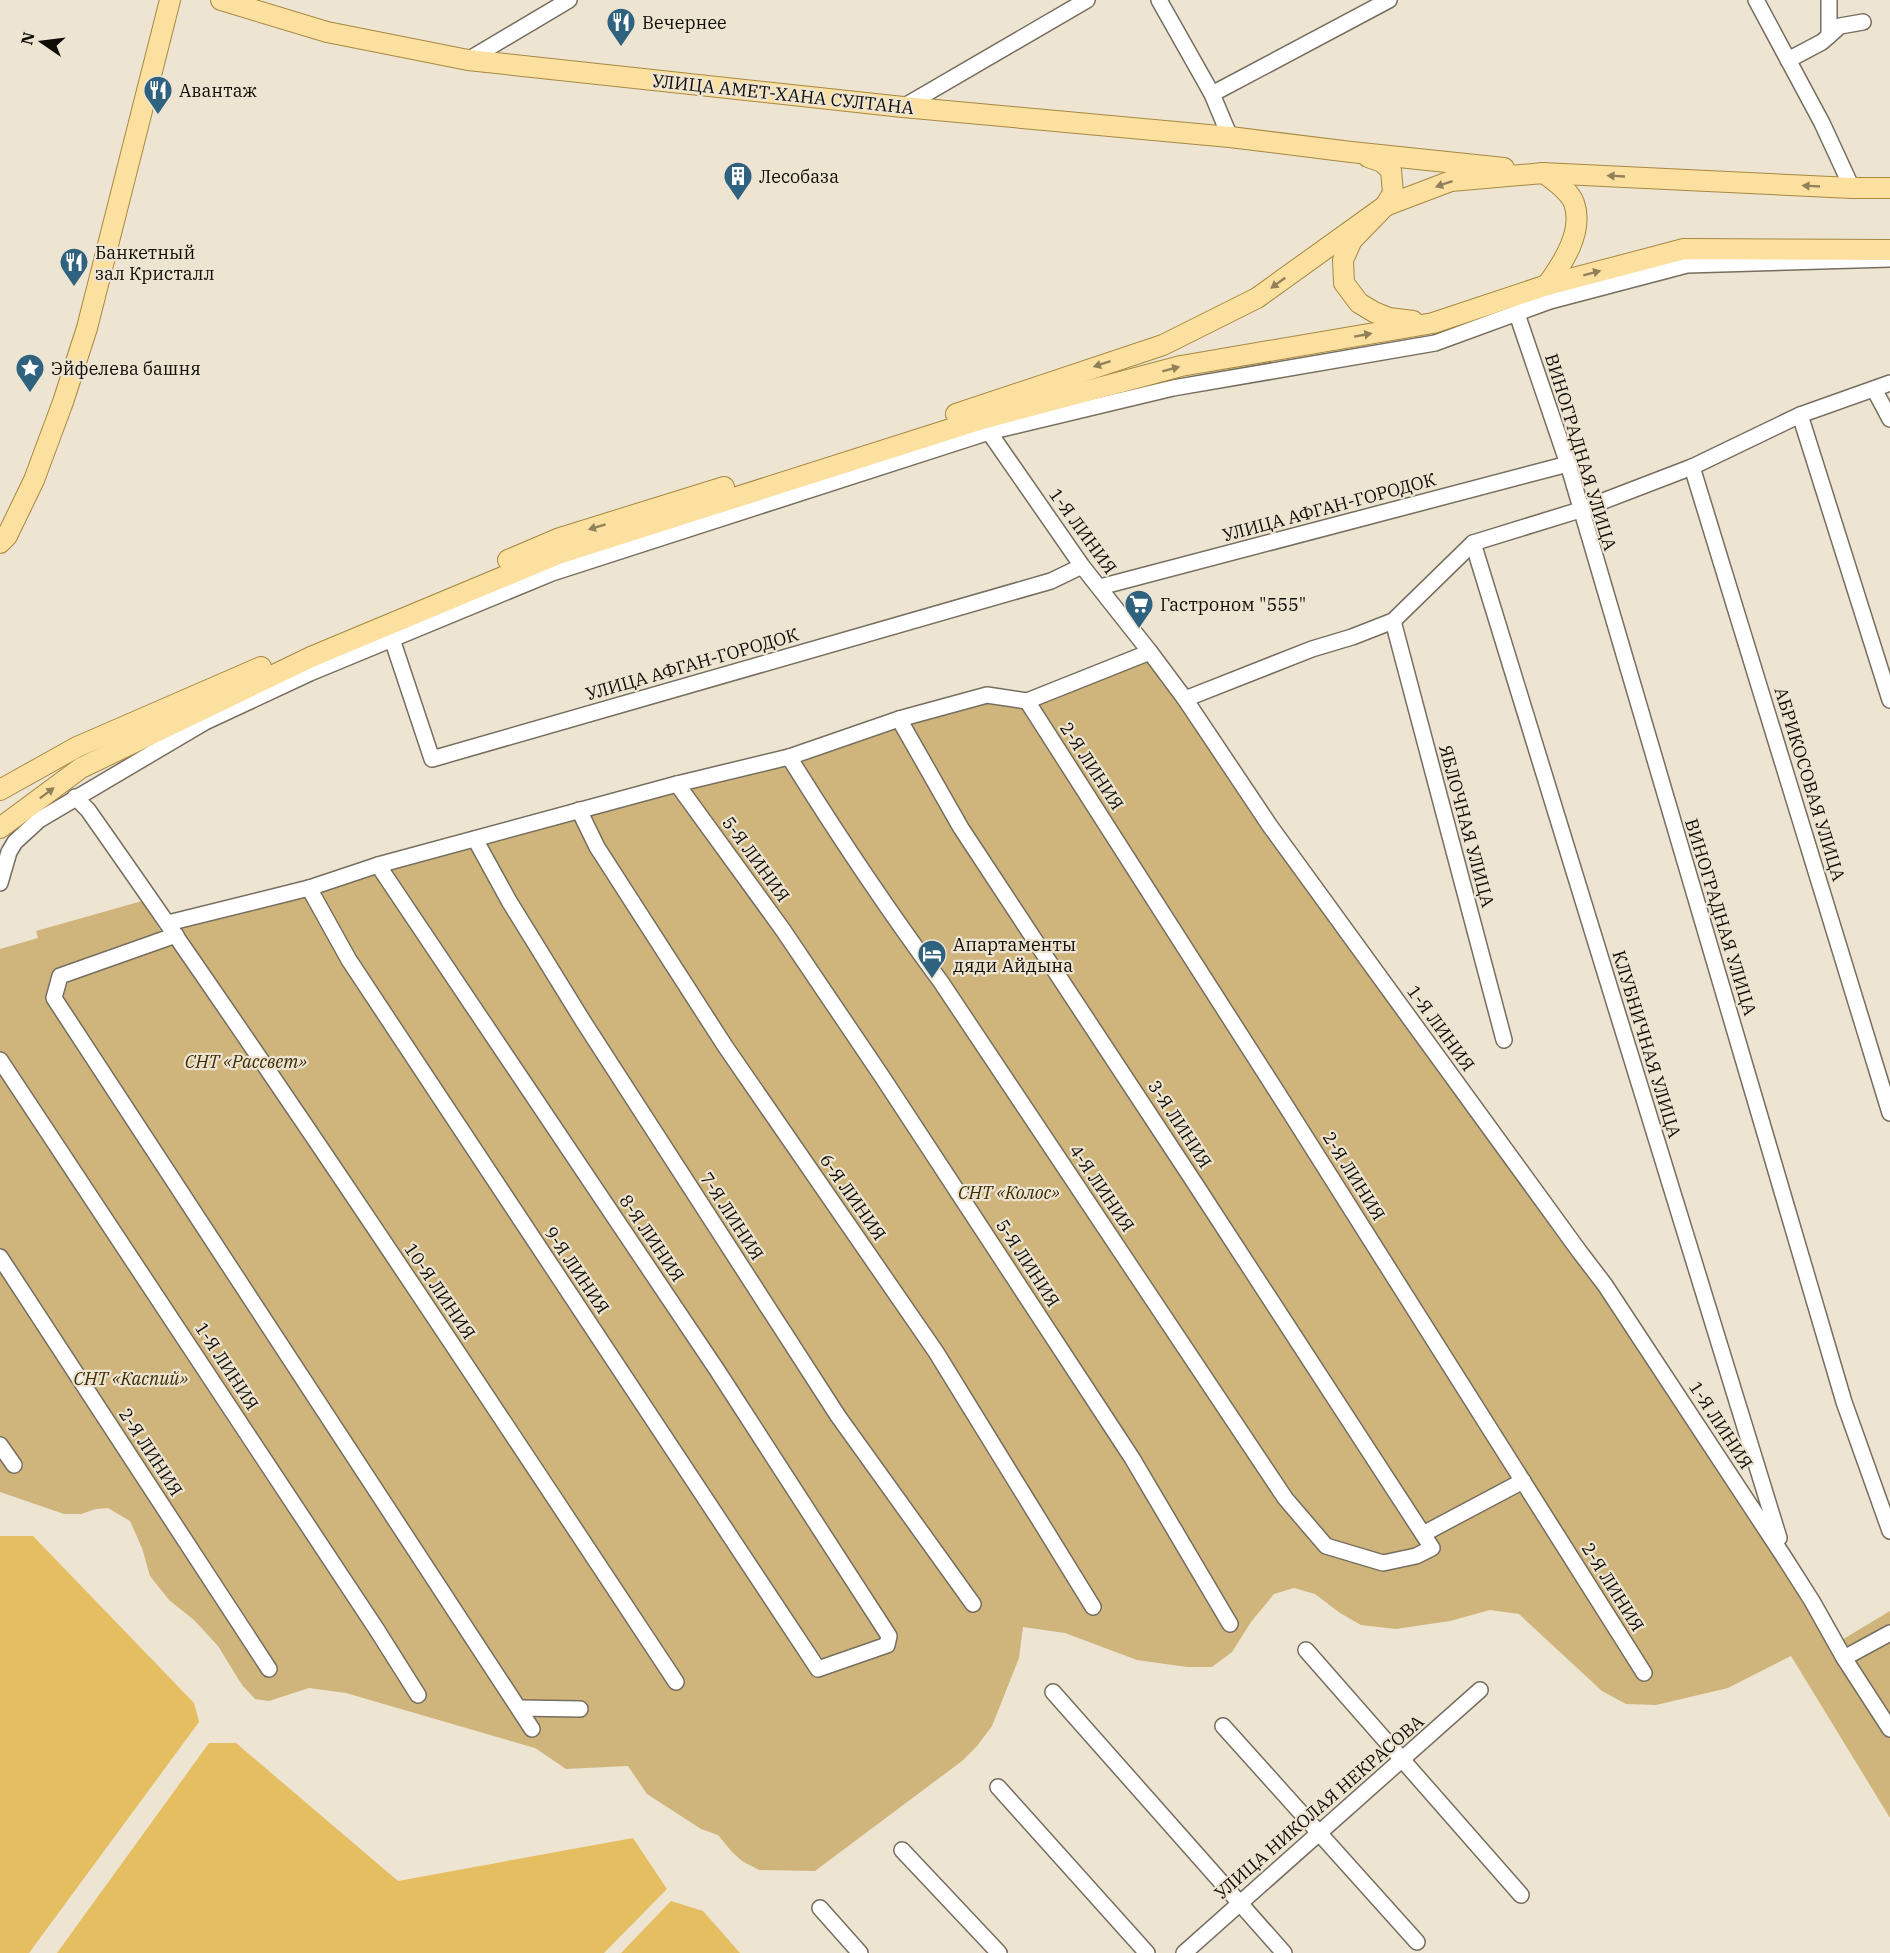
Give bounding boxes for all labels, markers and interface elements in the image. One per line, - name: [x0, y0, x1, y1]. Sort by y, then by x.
- restaurant icon: Вечернее: [605, 6, 637, 48]
- place label: Вечернее: [642, 11, 727, 34]
- north arrow: [12, 12, 72, 72]
- text: N: [16, 30, 39, 47]
- street label: УЛИЦА АМЕТ-ХАНА СУЛТАНА: [651, 69, 916, 119]
- restaurant icon: Авантаж: [142, 74, 174, 116]
- place label: Авантаж: [179, 79, 257, 102]
- building icon: Лесобаза: [722, 160, 754, 202]
- place label: Лесобаза: [759, 165, 839, 188]
- one-way arrow: [1606, 172, 1625, 181]
- one-way arrow: [1435, 179, 1453, 189]
- one-way arrow: [1801, 181, 1820, 190]
- place label: Банкетный зал Кристалл: [95, 241, 215, 285]
- restaurant icon: Банкетный зал Кристалл: [58, 246, 90, 288]
- one-way arrow: [1582, 268, 1601, 278]
- one-way arrow: [1271, 277, 1287, 289]
- one-way arrow: [1354, 330, 1373, 339]
- street label: ВИНОГРАДНАЯ УЛИЦА: [1540, 351, 1622, 554]
- place icon: Эйфелева башня: [14, 352, 46, 394]
- place label: Эйфелева башня: [51, 357, 201, 380]
- one-way arrow: [1093, 360, 1111, 370]
- one-way arrow: [1162, 363, 1180, 373]
- street label: УЛИЦА АФГАН-ГОРОДОК: [1220, 467, 1439, 547]
- street label: 1-Я ЛИНИЯ: [1044, 484, 1122, 578]
- one-way arrow: [588, 522, 606, 532]
- supermarket icon: Гастроном "555": [1123, 588, 1155, 630]
- place label: Гастроном "555": [1160, 593, 1306, 616]
- street label: УЛИЦА АФГАН-ГОРОДОК: [583, 622, 802, 705]
- street label: АБРИКОСОВАЯ УЛИЦА: [1770, 684, 1851, 884]
- street label: 2-Я ЛИНИЯ: [1055, 718, 1129, 814]
- street label: ЯБЛОЧНАЯ УЛИЦА: [1434, 742, 1500, 910]
- one-way arrow: [39, 788, 54, 800]
- street label: 5-Я ЛИНИЯ: [717, 812, 795, 906]
- street label: ВИНОГРАДНАЯ УЛИЦА: [1680, 816, 1762, 1019]
- place label: Апартаменты дяди Айдына: [953, 933, 1076, 977]
- hotel icon: Апартаменты дяди Айдына: [916, 938, 948, 980]
- street label: КЛУБНИЧНАЯ УЛИЦА: [1608, 947, 1687, 1141]
- street label: 1-Я ЛИНИЯ: [1402, 981, 1480, 1075]
- park label: СНТ «Рассвет»: [185, 1050, 307, 1073]
- street label: 3-Я ЛИНИЯ: [1143, 1076, 1217, 1172]
- street label: 2-Я ЛИНИЯ: [1318, 1127, 1390, 1225]
- street label: 4-Я ЛИНИЯ: [1064, 1140, 1140, 1236]
- street label: 6-Я ЛИНИЯ: [815, 1149, 891, 1245]
- street label: 7-Я ЛИНИЯ: [695, 1168, 769, 1264]
- park label: СНТ «Колос»: [958, 1181, 1060, 1204]
- street label: 8-Я ЛИНИЯ: [614, 1190, 690, 1286]
- street label: 5-Я ЛИНИЯ: [991, 1215, 1065, 1311]
- street label: 9-Я ЛИНИЯ: [539, 1222, 615, 1318]
- street label: 10-Я ЛИНИЯ: [399, 1238, 481, 1344]
- street label: 1-Я ЛИНИЯ: [190, 1318, 264, 1414]
- park label: СНТ «Каспий»: [74, 1367, 188, 1390]
- street label: 1-Я ЛИНИЯ: [1684, 1377, 1758, 1473]
- street label: 2-Я ЛИНИЯ: [114, 1404, 188, 1500]
- street label: 2-Я ЛИНИЯ: [1577, 1538, 1649, 1636]
- street label: УЛИЦА НИКОЛАЯ НЕКРАСОВА: [1210, 1709, 1429, 1904]

